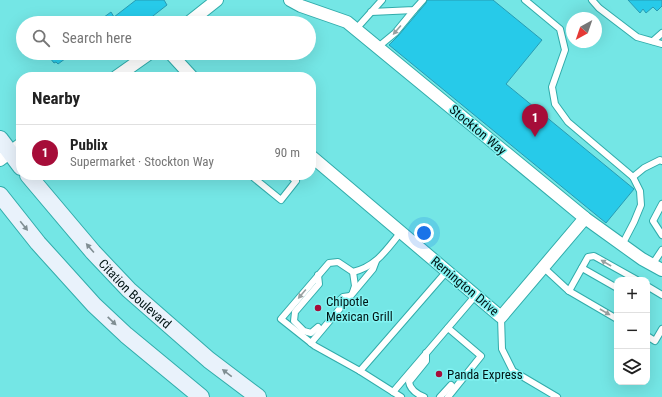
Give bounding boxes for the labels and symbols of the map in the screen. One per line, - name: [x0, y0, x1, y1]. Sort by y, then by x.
- north arrow: [566, 12, 602, 48]
- one-way arrow: [393, 25, 402, 34]
- street label: Stockton Way: [447, 102, 510, 158]
- pin: 1: [522, 104, 548, 137]
- one-way arrow: [20, 220, 28, 231]
- your location: [414, 223, 434, 243]
- one-way arrow: [85, 243, 94, 254]
- street label: Remington Drive: [428, 253, 502, 319]
- street label: Citation Boulevard: [96, 256, 175, 331]
- one-way arrow: [600, 259, 612, 266]
- one-way arrow: [297, 289, 306, 300]
- place label: Chipotle Mexican Grill: [326, 294, 393, 324]
- marker: Chipotle Mexican Grill: [313, 303, 323, 313]
- one-way arrow: [599, 309, 611, 316]
- one-way arrow: [107, 316, 117, 326]
- place label: Panda Express: [447, 367, 523, 382]
- one-way arrow: [221, 369, 232, 378]
- marker: Panda Express: [434, 369, 444, 379]

